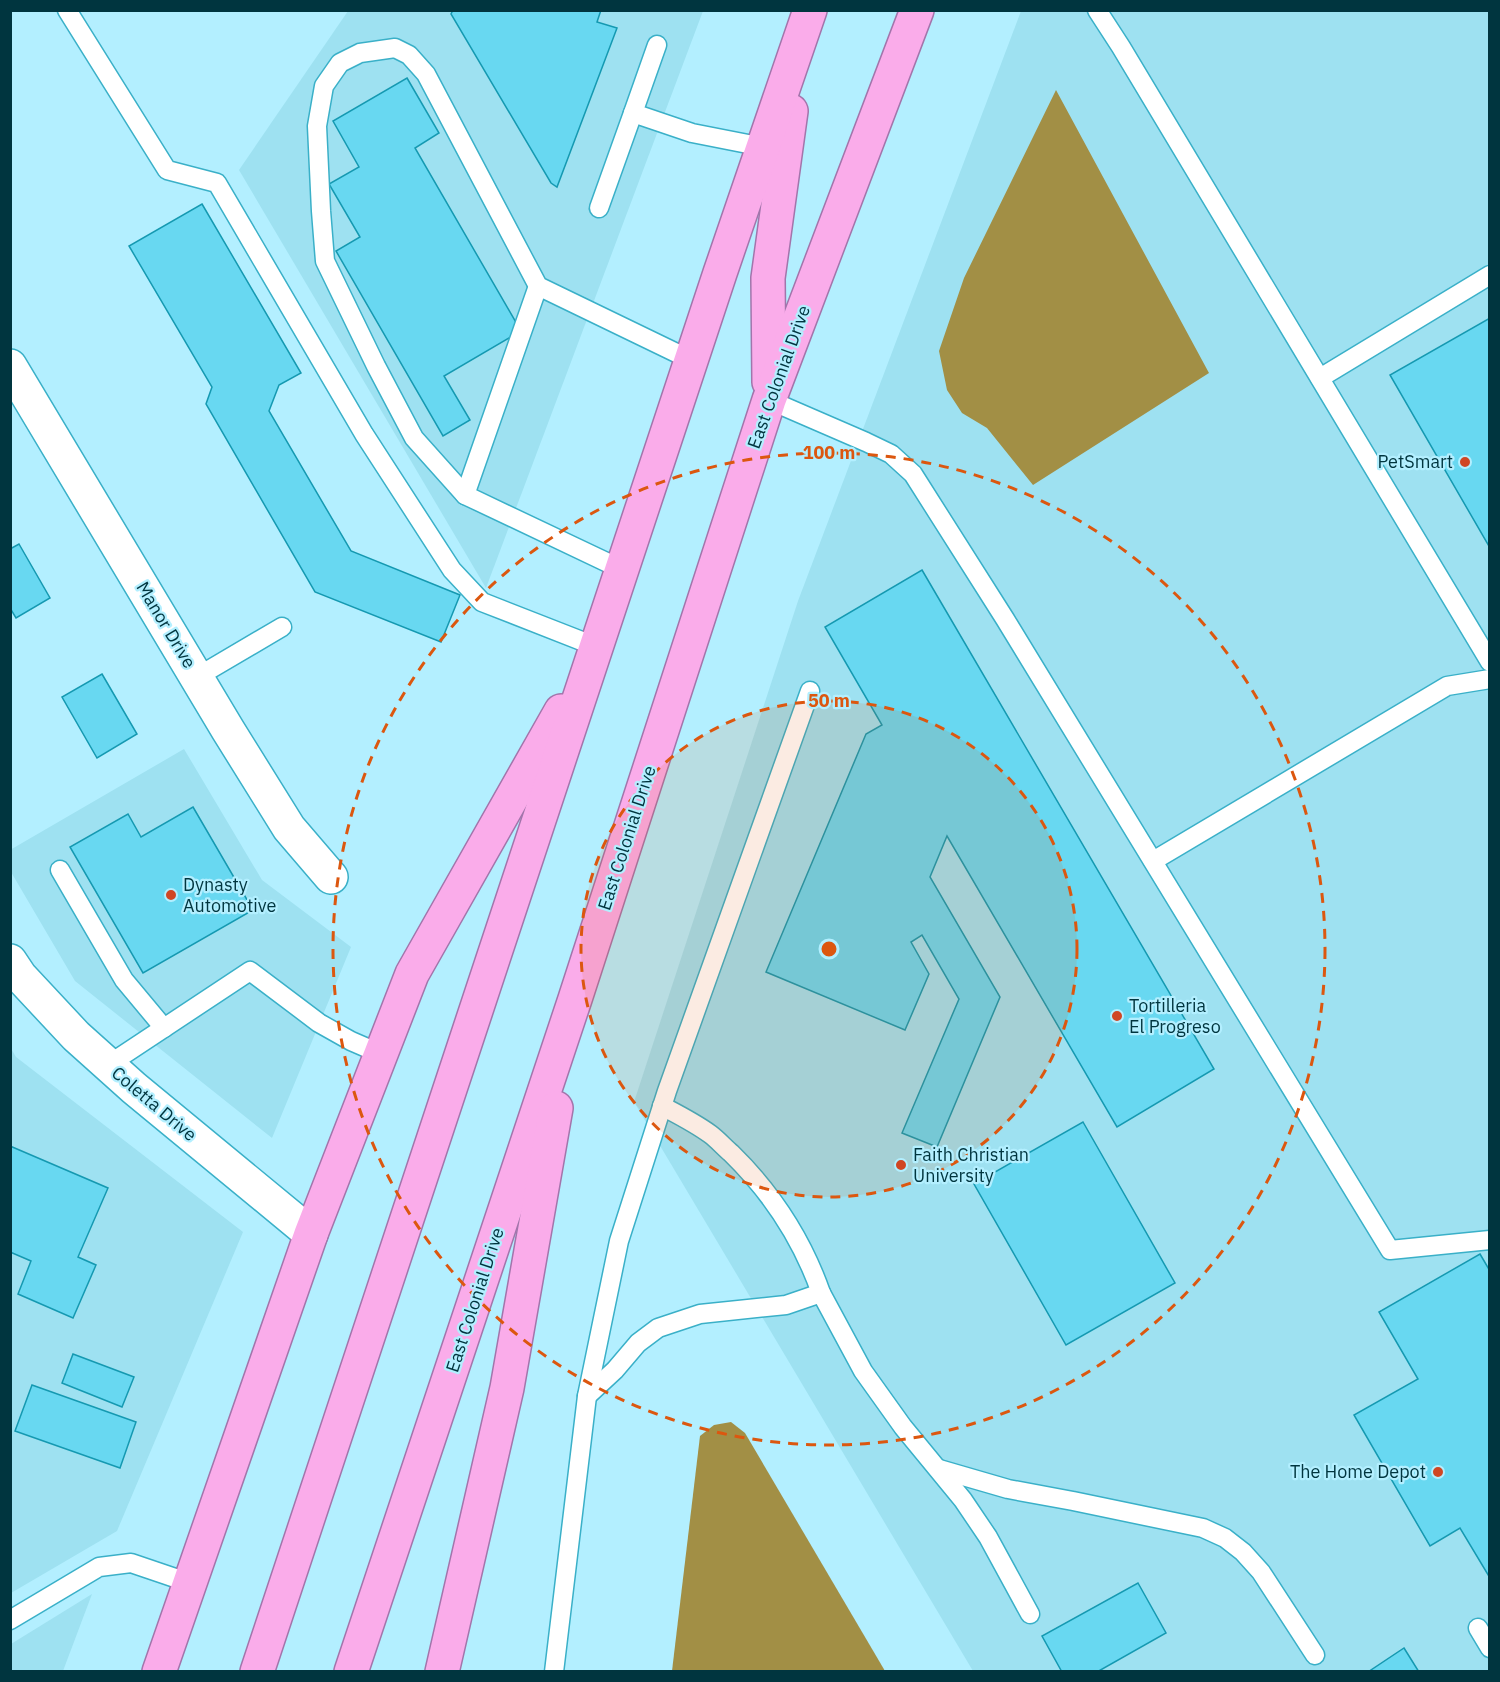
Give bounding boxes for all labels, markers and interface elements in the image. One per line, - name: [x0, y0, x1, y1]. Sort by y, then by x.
- street label: East Colonial Drive: [742, 302, 815, 452]
- text: 100 m: [803, 441, 855, 464]
- place label: PetSmart: [1377, 450, 1453, 473]
- marker: PetSmart: [1458, 455, 1472, 469]
- street label: Manor Drive: [132, 577, 201, 672]
- text: 50 m: [808, 689, 850, 712]
- street label: East Colonial Drive: [592, 762, 661, 913]
- place label: Dynasty Automotive: [183, 873, 276, 917]
- marker: Dynasty Automotive: [164, 888, 178, 902]
- centre of rings: [819, 939, 839, 959]
- place label: Tortilleria El Progreso: [1129, 994, 1221, 1038]
- marker: Tortilleria El Progreso: [1110, 1009, 1124, 1023]
- street label: Coletta Drive: [107, 1061, 202, 1146]
- place label: Faith Christian University: [913, 1143, 1029, 1187]
- marker: Faith Christian University: [894, 1158, 908, 1172]
- street label: East Colonial Drive: [440, 1224, 509, 1375]
- place label: The Home Depot: [1290, 1460, 1426, 1483]
- marker: The Home Depot: [1431, 1465, 1445, 1479]

